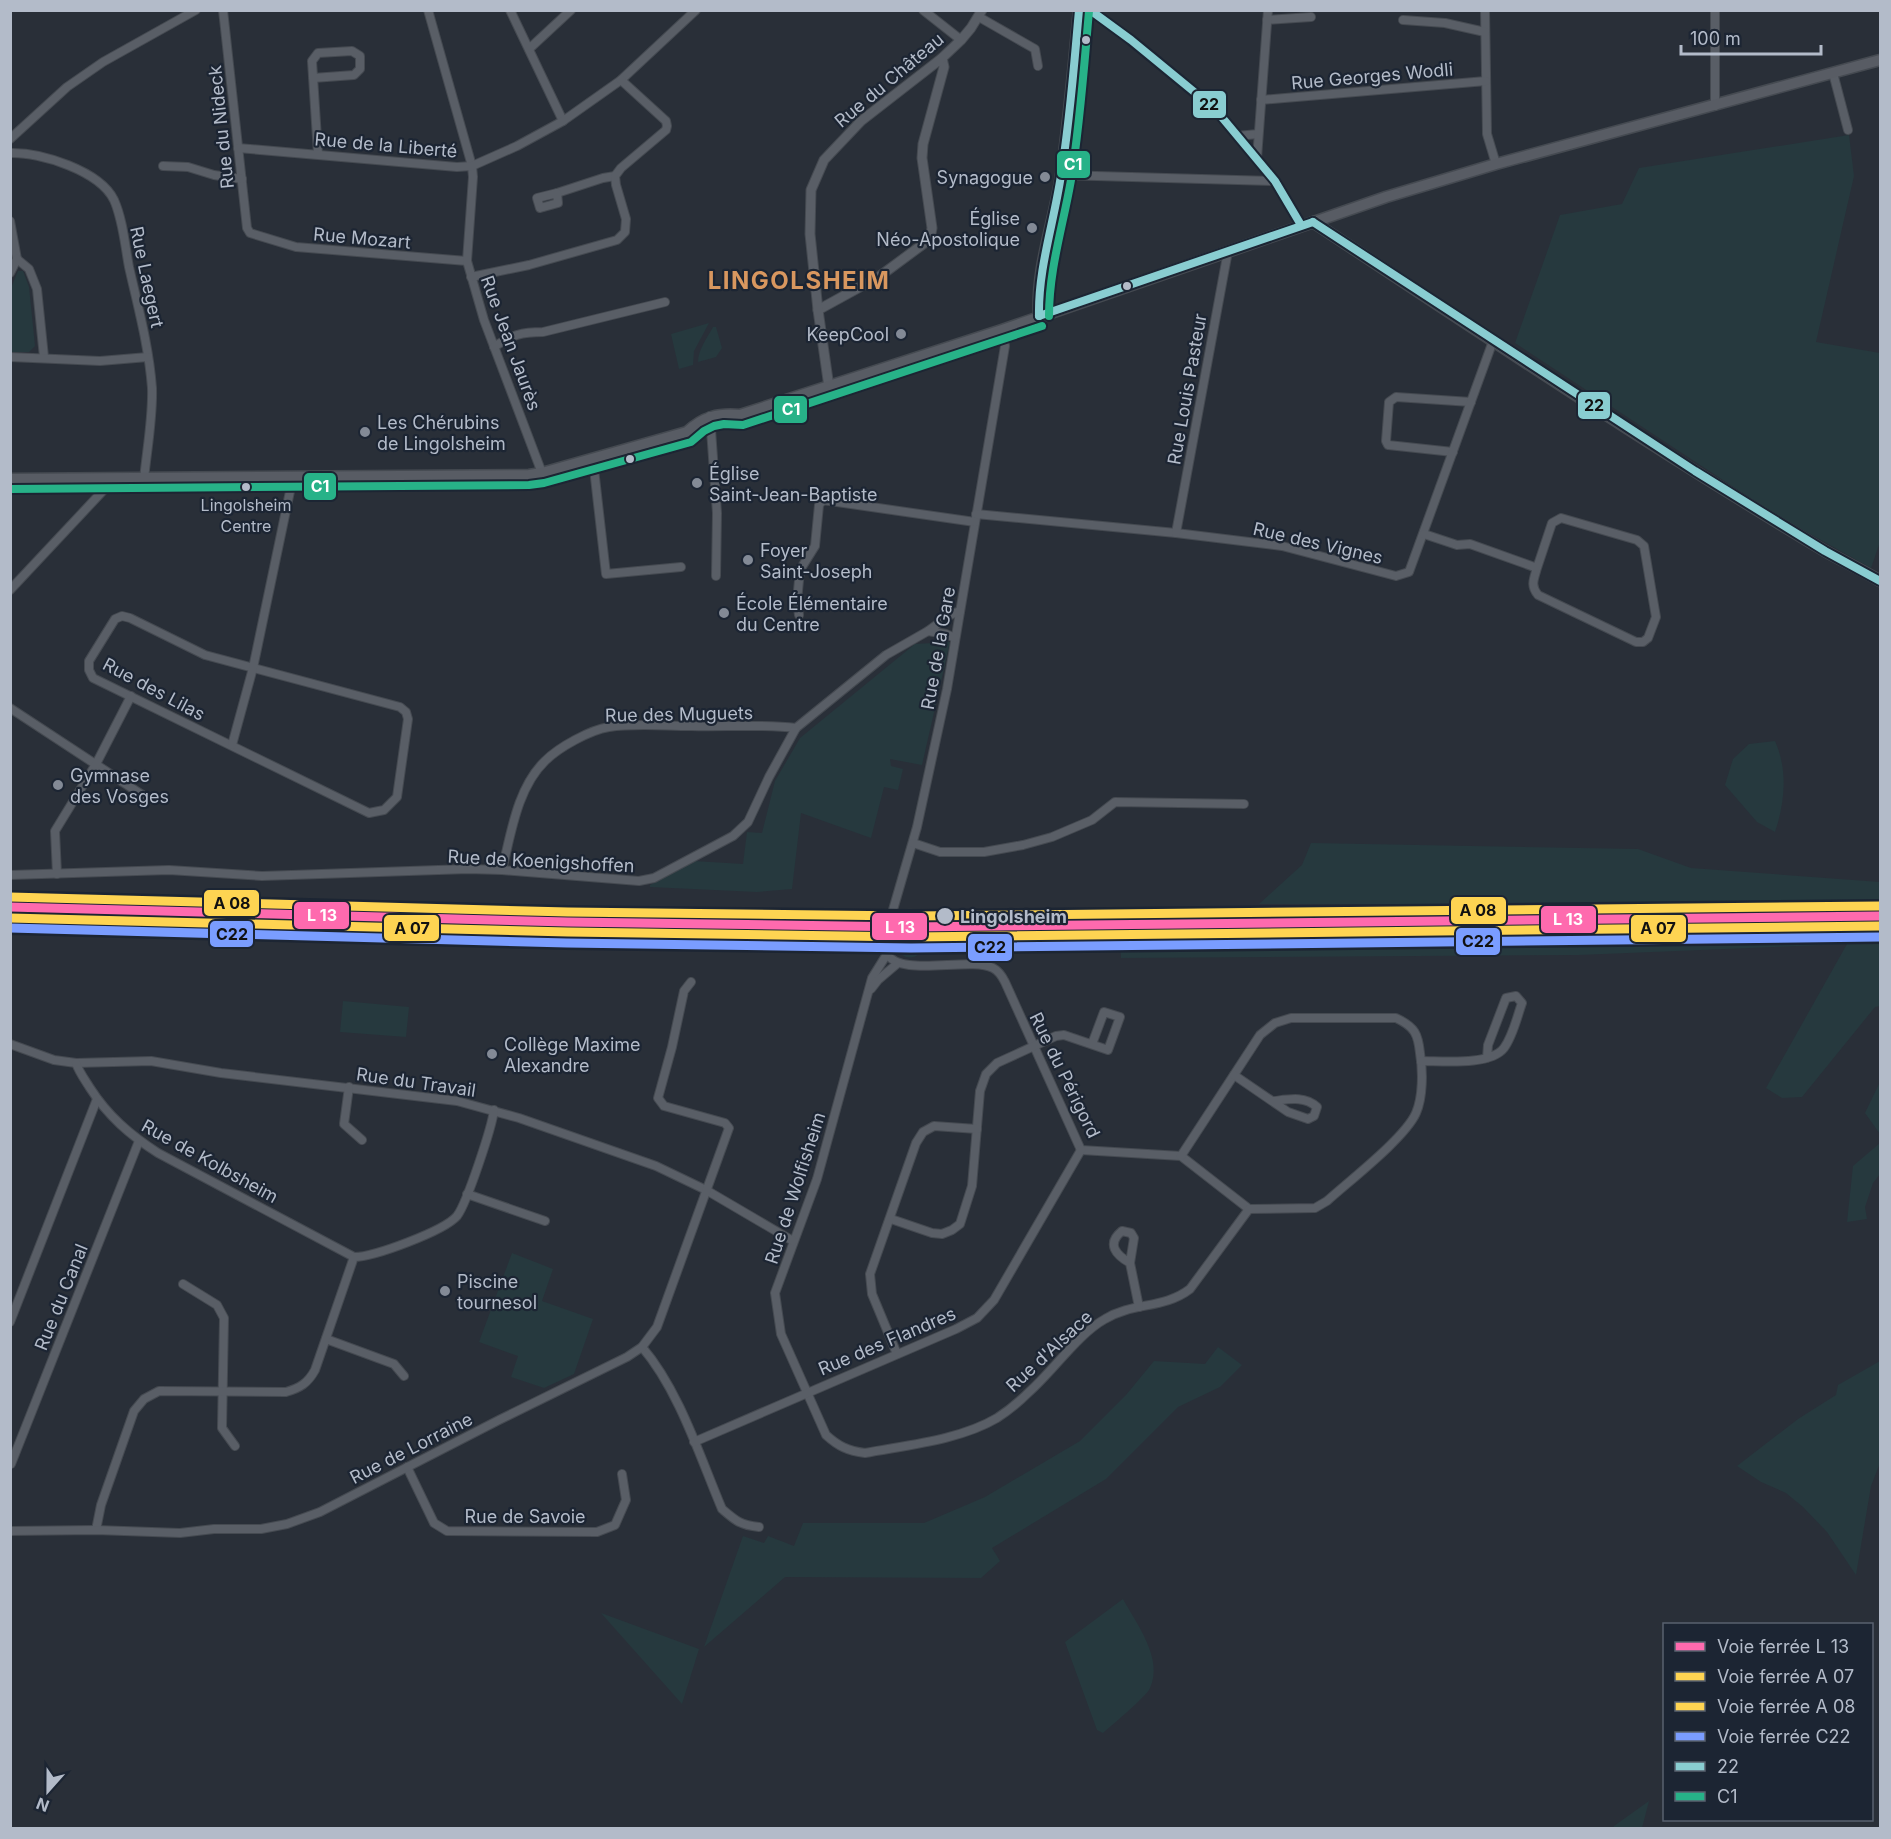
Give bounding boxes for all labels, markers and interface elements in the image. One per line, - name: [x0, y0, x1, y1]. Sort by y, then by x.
- scale bar: [1681, 18, 1820, 56]
- street label: Rue du Château: [830, 28, 948, 132]
- text: 100 m: [1690, 28, 1741, 49]
- unlabelled marker: [1080, 34, 1092, 46]
- street label: Rue Georges Wodli: [1290, 58, 1454, 94]
- street label: Rue du Nideck: [204, 64, 238, 190]
- line badge: 22: [1192, 90, 1227, 119]
- text: 22: [1199, 94, 1219, 114]
- street label: Rue de la Liberté: [314, 128, 458, 162]
- line badge: C1: [1056, 150, 1091, 179]
- text: C1: [1064, 154, 1082, 174]
- place label: Synagogue: [937, 167, 1033, 188]
- marker: Synagogue: [1038, 170, 1052, 184]
- place label: Église Néo-Apostolique: [876, 207, 1020, 250]
- marker: Église Néo-Apostolique: [1025, 221, 1039, 235]
- street label: Rue Mozart: [312, 223, 412, 253]
- street label: Rue Laegert: [126, 224, 168, 330]
- district label: LINGOLSHEIM: [708, 266, 890, 295]
- street label: Rue Jean Jaurès: [477, 273, 545, 413]
- unlabelled marker: [1121, 280, 1133, 292]
- street label: Rue Louis Pasteur: [1163, 312, 1211, 466]
- place label: KeepCool: [807, 324, 889, 345]
- marker: KeepCool: [894, 327, 908, 341]
- line badge: 22: [1577, 391, 1611, 420]
- line badge: C1: [773, 395, 808, 424]
- text: 22: [1584, 395, 1604, 415]
- text: C1: [782, 399, 800, 419]
- place label: Les Chérubins de Lingolsheim: [377, 412, 506, 454]
- marker: Les Chérubins de Lingolsheim: [358, 425, 372, 439]
- unlabelled marker: [624, 453, 636, 465]
- place label: Église Saint-Jean-Baptiste: [709, 462, 877, 505]
- line badge: C1: [303, 472, 337, 501]
- text: C1: [311, 476, 329, 496]
- marker: Église Saint-Jean-Baptiste: [690, 476, 704, 490]
- marker: Lingolsheim Centre: [240, 481, 252, 493]
- place label: Lingolsheim Centre: [201, 495, 291, 536]
- street label: Rue des Vignes: [1251, 518, 1385, 568]
- place label: Foyer Saint-Joseph: [760, 540, 872, 582]
- marker: Foyer Saint-Joseph: [741, 553, 755, 567]
- street label: Rue de la Gare: [917, 585, 959, 711]
- place label: École Élémentaire du Centre: [736, 592, 888, 635]
- marker: École Élémentaire du Centre: [717, 606, 731, 620]
- street label: Rue des Lilas: [99, 653, 209, 725]
- street label: Rue des Muguets: [605, 702, 753, 726]
- place label: Gymnase des Vosges: [70, 765, 169, 807]
- marker: Gymnase des Vosges: [51, 778, 65, 792]
- street label: Rue de Koenigshoffen: [447, 846, 635, 876]
- line badge: A 08: [203, 889, 260, 917]
- text: A 08: [214, 893, 250, 913]
- line badge: A 08: [1450, 896, 1507, 925]
- text: A 08: [1460, 900, 1496, 920]
- line badge: L 13: [293, 901, 350, 930]
- text: L 13: [307, 905, 337, 925]
- line badge: L 13: [1540, 905, 1597, 934]
- marker: Lingolsheim: [935, 906, 955, 926]
- place label: Lingolsheim: [960, 906, 1067, 927]
- text: L 13: [1553, 909, 1583, 929]
- line badge: L 13: [871, 912, 928, 941]
- line badge: A 07: [383, 914, 440, 942]
- line badge: A 07: [1630, 914, 1687, 943]
- text: L 13: [885, 917, 915, 937]
- text: A 07: [394, 918, 430, 938]
- text: A 07: [1640, 918, 1676, 938]
- line badge: C22: [209, 920, 254, 948]
- text: C22: [216, 924, 248, 944]
- line badge: C22: [1455, 927, 1501, 956]
- text: C22: [1462, 931, 1494, 951]
- line badge: C22: [967, 933, 1013, 962]
- text: C22: [974, 937, 1006, 957]
- street label: Rue du Périgord: [1025, 1009, 1105, 1141]
- place label: Collège Maxime Alexandre: [504, 1034, 641, 1076]
- marker: Collège Maxime Alexandre: [485, 1047, 499, 1061]
- street label: Rue du Travail: [355, 1063, 477, 1101]
- street label: Rue de Wolfisheim: [761, 1110, 829, 1266]
- street label: Rue de Kolbsheim: [138, 1115, 282, 1207]
- street label: Rue du Canal: [30, 1241, 92, 1353]
- place label: Piscine tournesol: [457, 1271, 537, 1313]
- marker: Piscine tournesol: [438, 1284, 452, 1298]
- street label: Rue des Flandres: [815, 1303, 959, 1379]
- street label: Rue d'Alsace: [1002, 1306, 1096, 1396]
- street label: Rue de Lorraine: [346, 1408, 476, 1488]
- street label: Rue de Savoie: [464, 1506, 586, 1527]
- legend: [1663, 1623, 1873, 1821]
- text: Voie ferrée L 13: [1717, 1636, 1849, 1657]
- text: Voie ferrée A 07: [1717, 1666, 1854, 1687]
- text: Voie ferrée A 08: [1717, 1696, 1855, 1717]
- text: Voie ferrée C22: [1717, 1726, 1851, 1747]
- text: 22: [1717, 1756, 1739, 1777]
- north arrow: [18, 1761, 78, 1821]
- text: C1: [1717, 1786, 1737, 1807]
- text: N: [33, 1793, 52, 1817]

